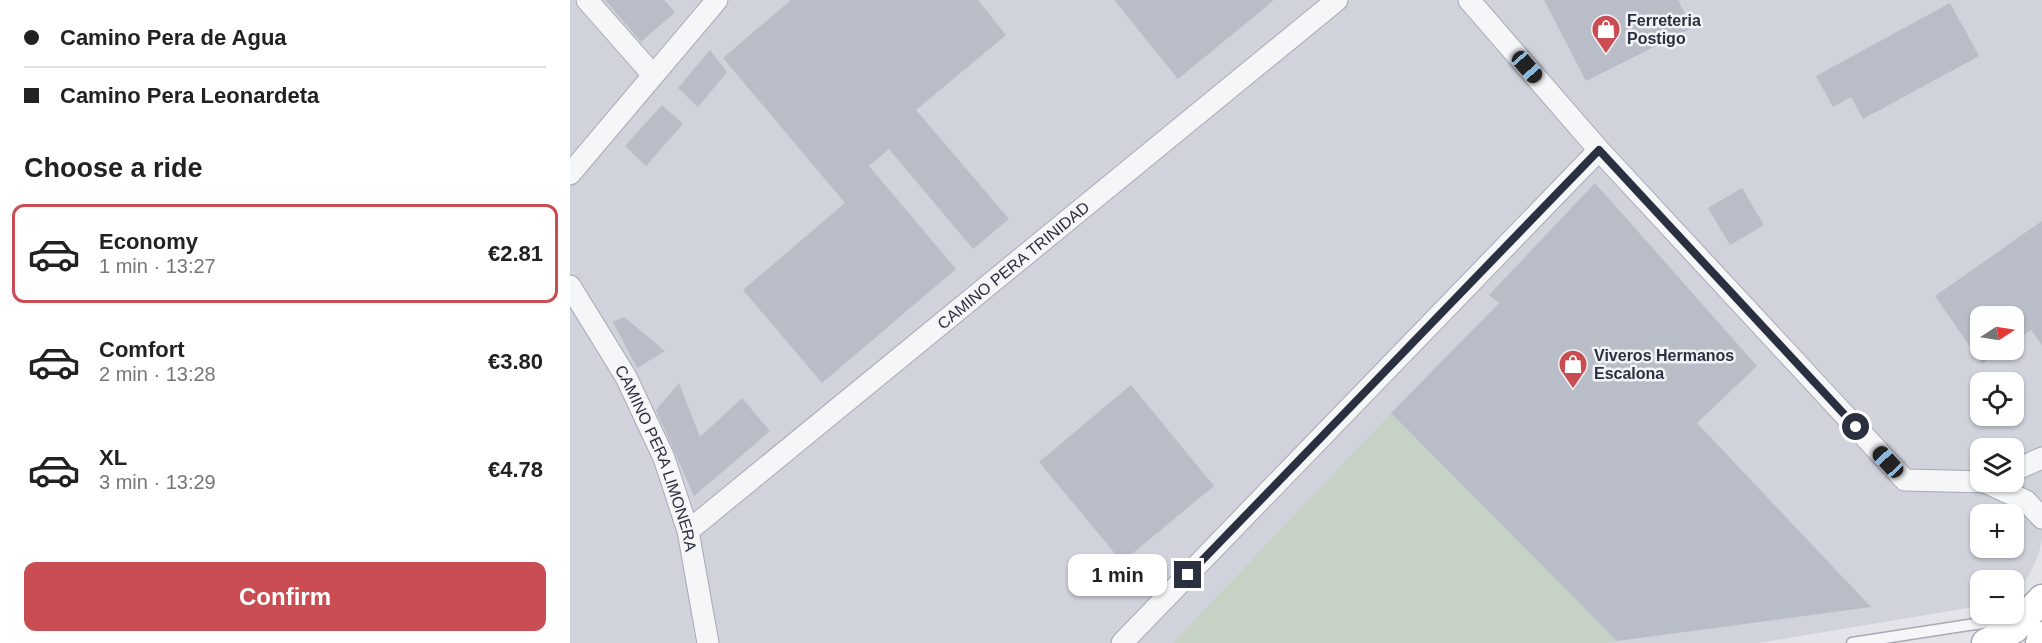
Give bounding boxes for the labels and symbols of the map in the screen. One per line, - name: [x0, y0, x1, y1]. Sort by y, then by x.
- place label: Ferreteria Postigo: [1627, 12, 1701, 47]
- shop icon: Ferreteria Postigo: [1590, 13, 1622, 55]
- car: [1508, 48, 1546, 86]
- street label: CAMINO PERA TRINIDAD: [934, 198, 1093, 332]
- north arrow: [1970, 306, 2024, 360]
- place label: Viveros Hermanos Escalona: [1594, 347, 1734, 382]
- shop icon: Viveros Hermanos Escalona: [1557, 348, 1589, 390]
- street label: CAMINO PERA LIMONERA: [612, 362, 700, 553]
- route start: [1842, 413, 1869, 440]
- car: [1869, 443, 1907, 481]
- callout: 1 min: [1068, 554, 1167, 596]
- route end: [1174, 561, 1201, 588]

